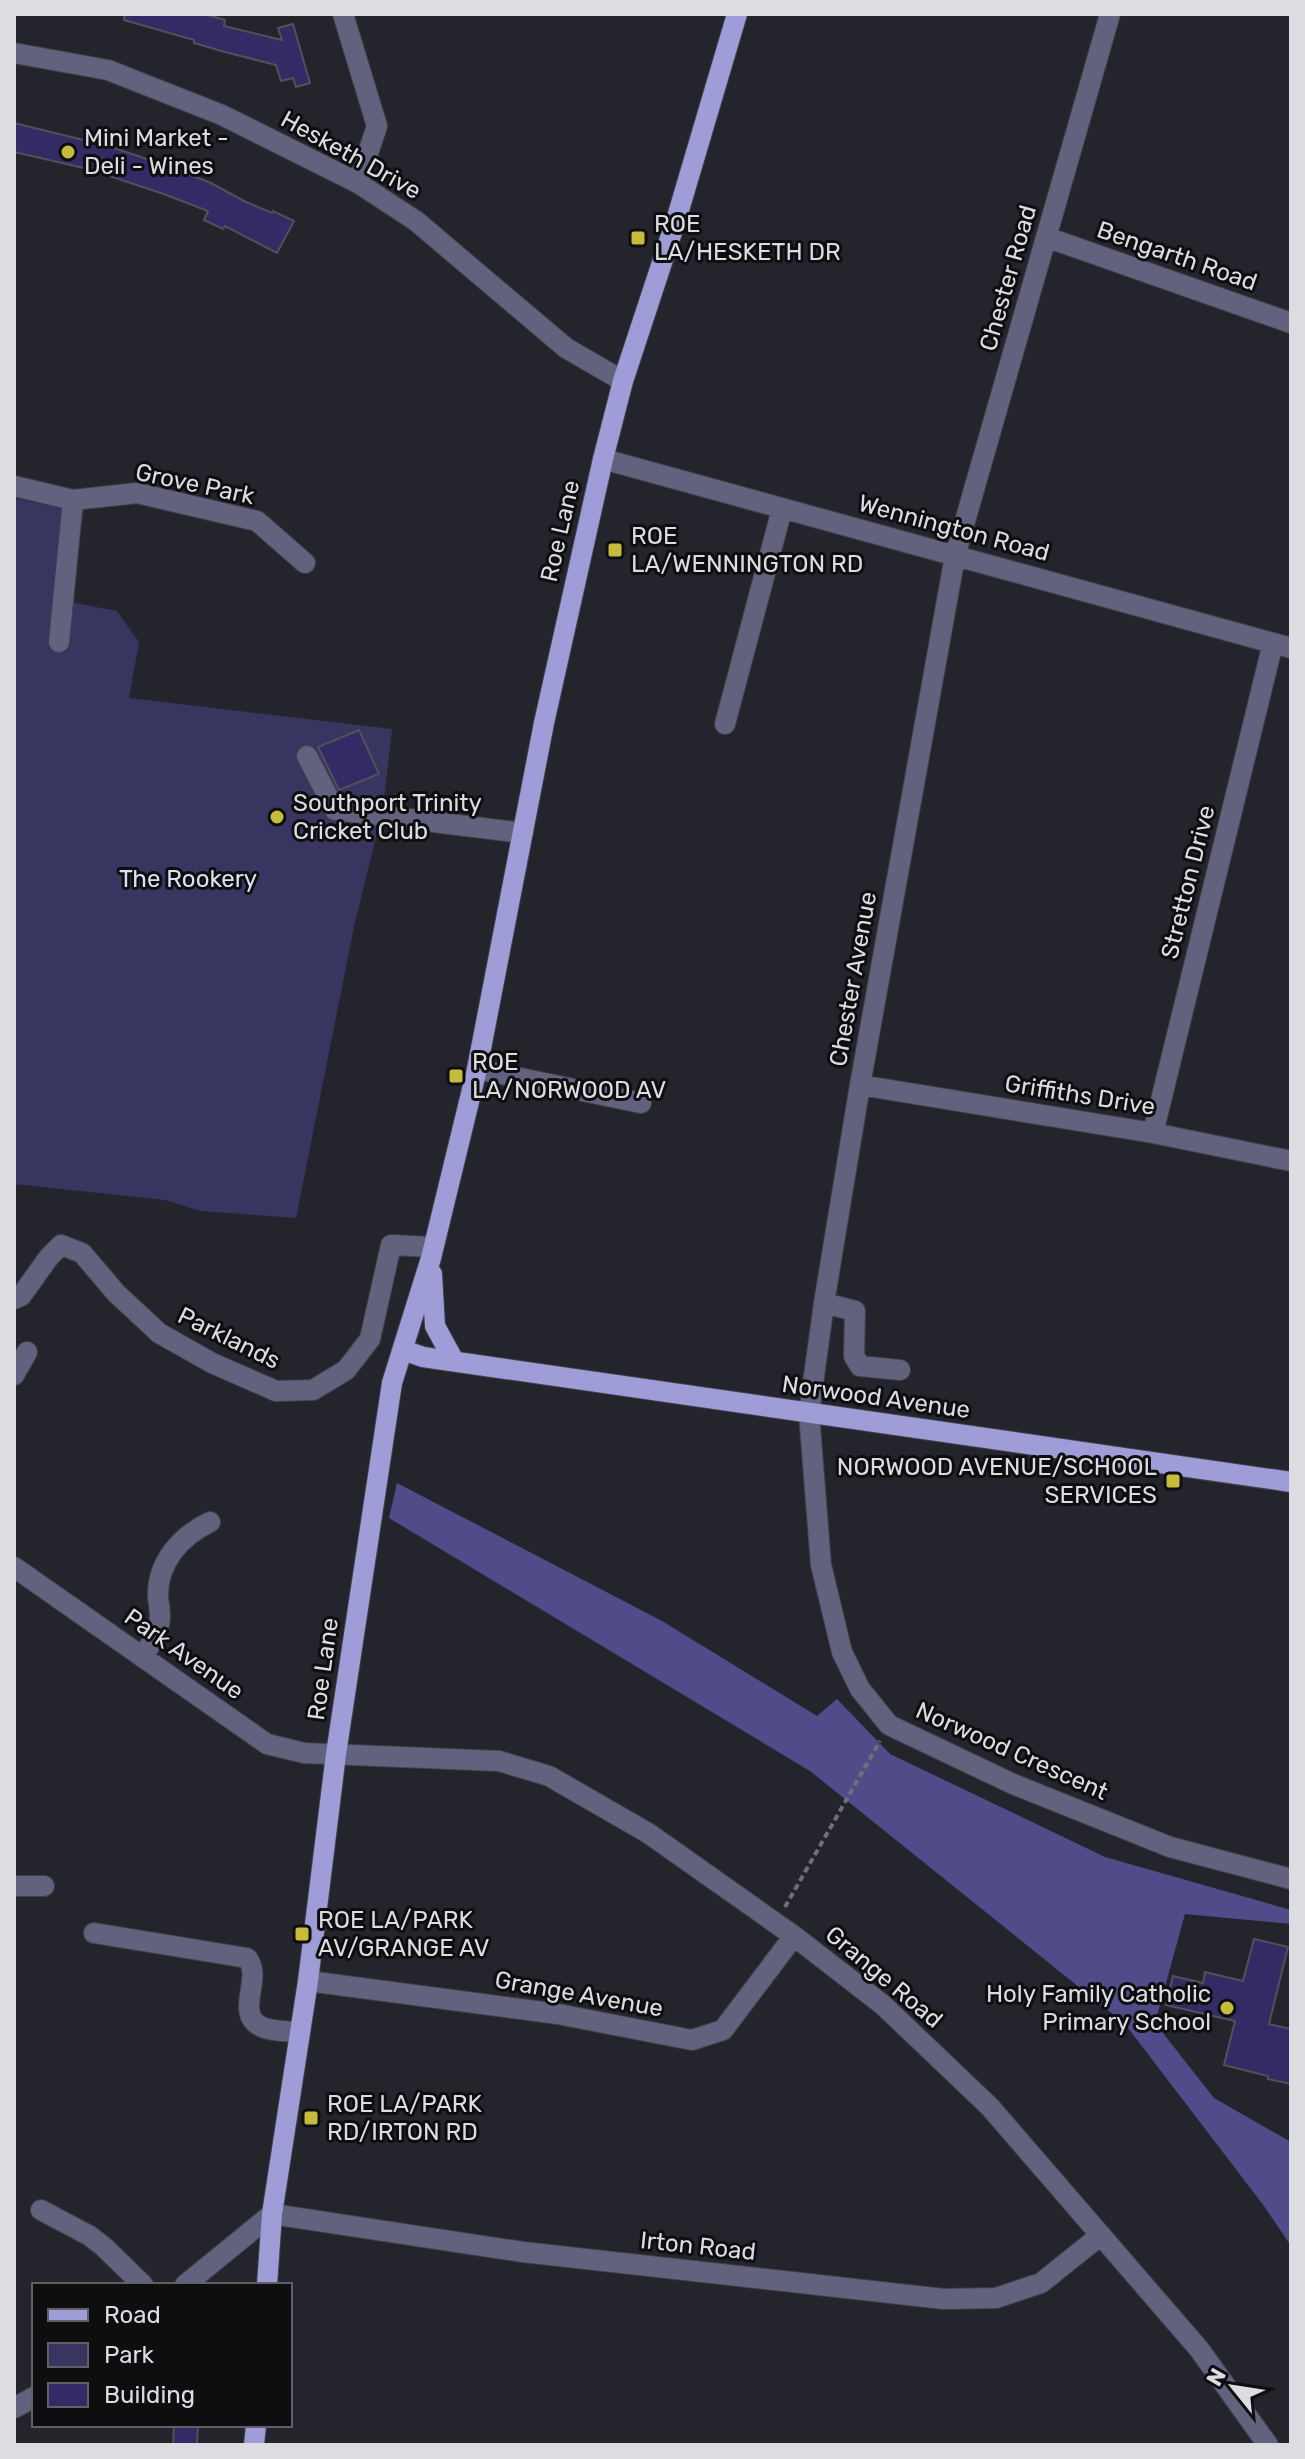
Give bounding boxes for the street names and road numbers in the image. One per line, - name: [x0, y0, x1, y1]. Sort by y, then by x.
- street label: Hesketh Drive: [276, 105, 426, 205]
- street label: Chester Road: [974, 202, 1042, 354]
- street label: Bengarth Road: [1093, 216, 1261, 296]
- street label: Grove Park: [133, 458, 258, 510]
- street label: Roe Lane: [535, 477, 585, 585]
- street label: Wennington Road: [856, 489, 1052, 567]
- street label: Stretton Drive: [1155, 802, 1221, 962]
- street label: Chester Avenue: [824, 889, 882, 1069]
- street label: Griffiths Drive: [1003, 1069, 1157, 1121]
- street label: Parklands: [173, 1301, 285, 1375]
- street label: Norwood Avenue: [780, 1370, 972, 1424]
- street label: Park Avenue: [119, 1603, 249, 1705]
- street label: Roe Lane: [302, 1616, 344, 1722]
- street label: Norwood Crescent: [912, 1696, 1112, 1806]
- street label: Grange Road: [820, 1920, 948, 2034]
- street label: Grange Avenue: [493, 1965, 665, 2023]
- street label: Irton Road: [639, 2226, 757, 2266]

